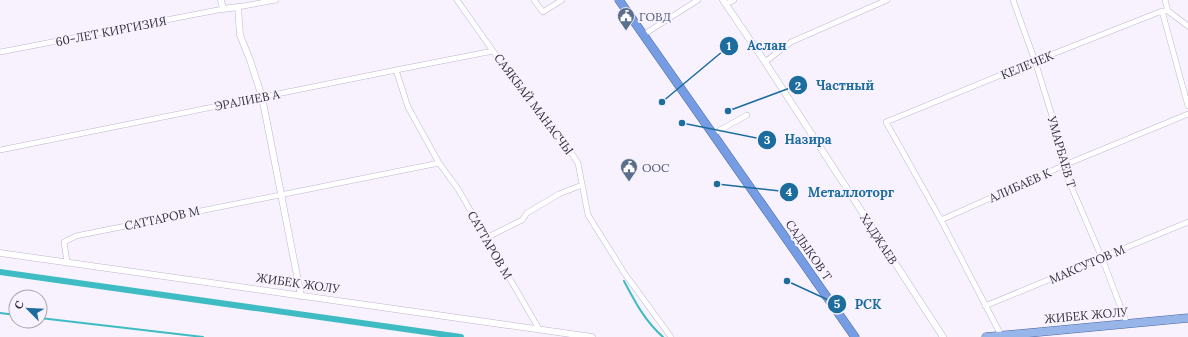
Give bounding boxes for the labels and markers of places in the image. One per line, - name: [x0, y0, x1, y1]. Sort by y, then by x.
- public building icon: ГОВД: [616, 6, 636, 31]
- place label: ГОВД: [639, 9, 671, 24]
- callout: Аслан: [719, 33, 794, 58]
- callout: Частный: [788, 73, 882, 98]
- callout: Назира: [757, 127, 840, 152]
- public building icon: ООС: [619, 157, 639, 182]
- place label: ООС: [642, 160, 670, 175]
- callout: Металлоторг: [779, 180, 902, 205]
- callout: РСК: [827, 292, 889, 317]

